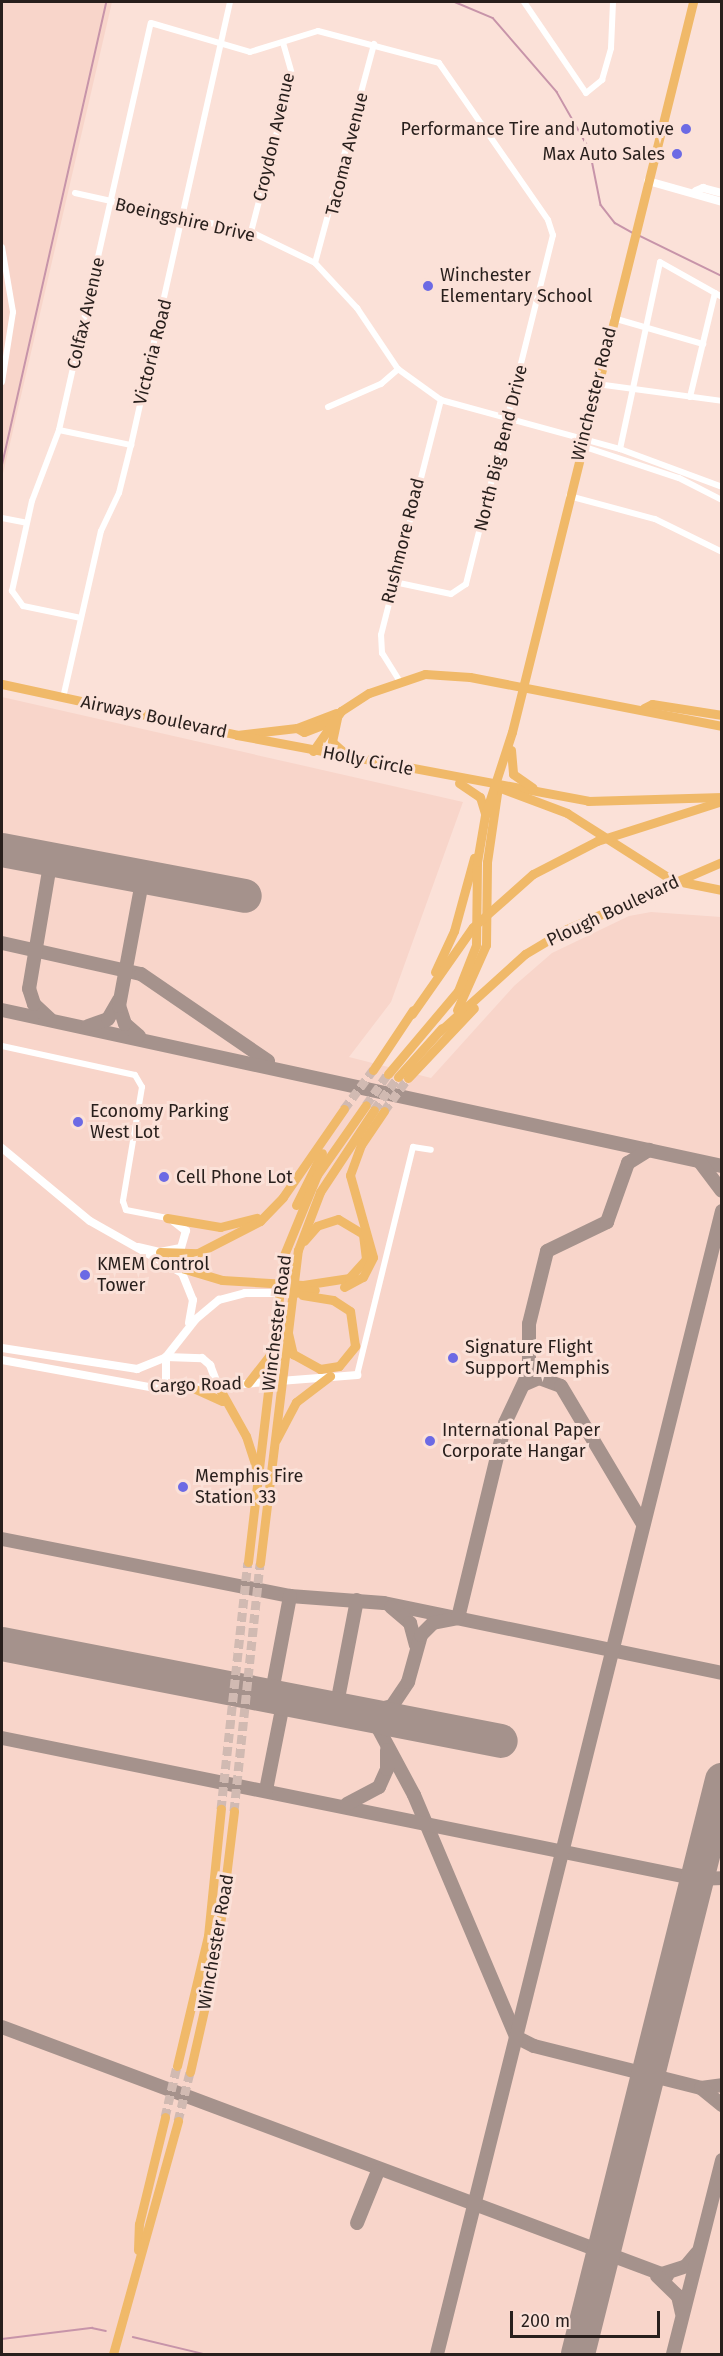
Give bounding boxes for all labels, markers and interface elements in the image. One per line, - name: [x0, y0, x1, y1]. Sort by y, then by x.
- street label: Croydon Avenue: [249, 70, 299, 204]
- street label: Tacoma Avenue: [321, 90, 373, 218]
- place label: Performance Tire and Automotive: [401, 118, 674, 140]
- marker: Performance Tire and Automotive: [679, 122, 693, 136]
- place label: Max Auto Sales: [543, 143, 665, 165]
- marker: Max Auto Sales: [670, 147, 684, 161]
- street label: Boeingshire Drive: [113, 193, 257, 247]
- street label: Colfax Avenue: [63, 255, 109, 371]
- place label: Winchester Elementary School: [440, 265, 592, 308]
- marker: Winchester Elementary School: [421, 279, 435, 293]
- street label: Victoria Road: [129, 297, 177, 407]
- street label: Winchester Road: [567, 325, 621, 463]
- street label: North Big Bend Drive: [470, 363, 532, 533]
- street label: Rushmore Road: [377, 476, 429, 606]
- street label: Airways Boulevard: [79, 691, 229, 743]
- street label: Holly Circle: [321, 742, 415, 780]
- street label: Plough Boulevard: [543, 871, 683, 951]
- place label: Economy Parking West Lot: [90, 1101, 228, 1144]
- marker: Economy Parking West Lot: [71, 1115, 85, 1129]
- place label: Cell Phone Lot: [176, 1166, 293, 1188]
- marker: Cell Phone Lot: [157, 1170, 171, 1184]
- place label: KMEM Control Tower: [97, 1254, 209, 1296]
- street label: Winchester Road: [258, 1254, 296, 1392]
- marker: KMEM Control Tower: [78, 1268, 92, 1282]
- place label: Signature Flight Support Memphis: [465, 1337, 609, 1380]
- marker: Signature Flight Support Memphis: [446, 1351, 460, 1365]
- street label: Cargo Road: [150, 1373, 242, 1397]
- place label: International Paper Corporate Hangar: [442, 1420, 600, 1462]
- marker: International Paper Corporate Hangar: [423, 1434, 437, 1448]
- place label: Memphis Fire Station 33: [195, 1466, 303, 1508]
- marker: Memphis Fire Station 33: [176, 1480, 190, 1494]
- street label: Winchester Road: [193, 1873, 239, 2011]
- scale bar: [513, 2299, 663, 2337]
- text: 200 m: [521, 2310, 570, 2332]

